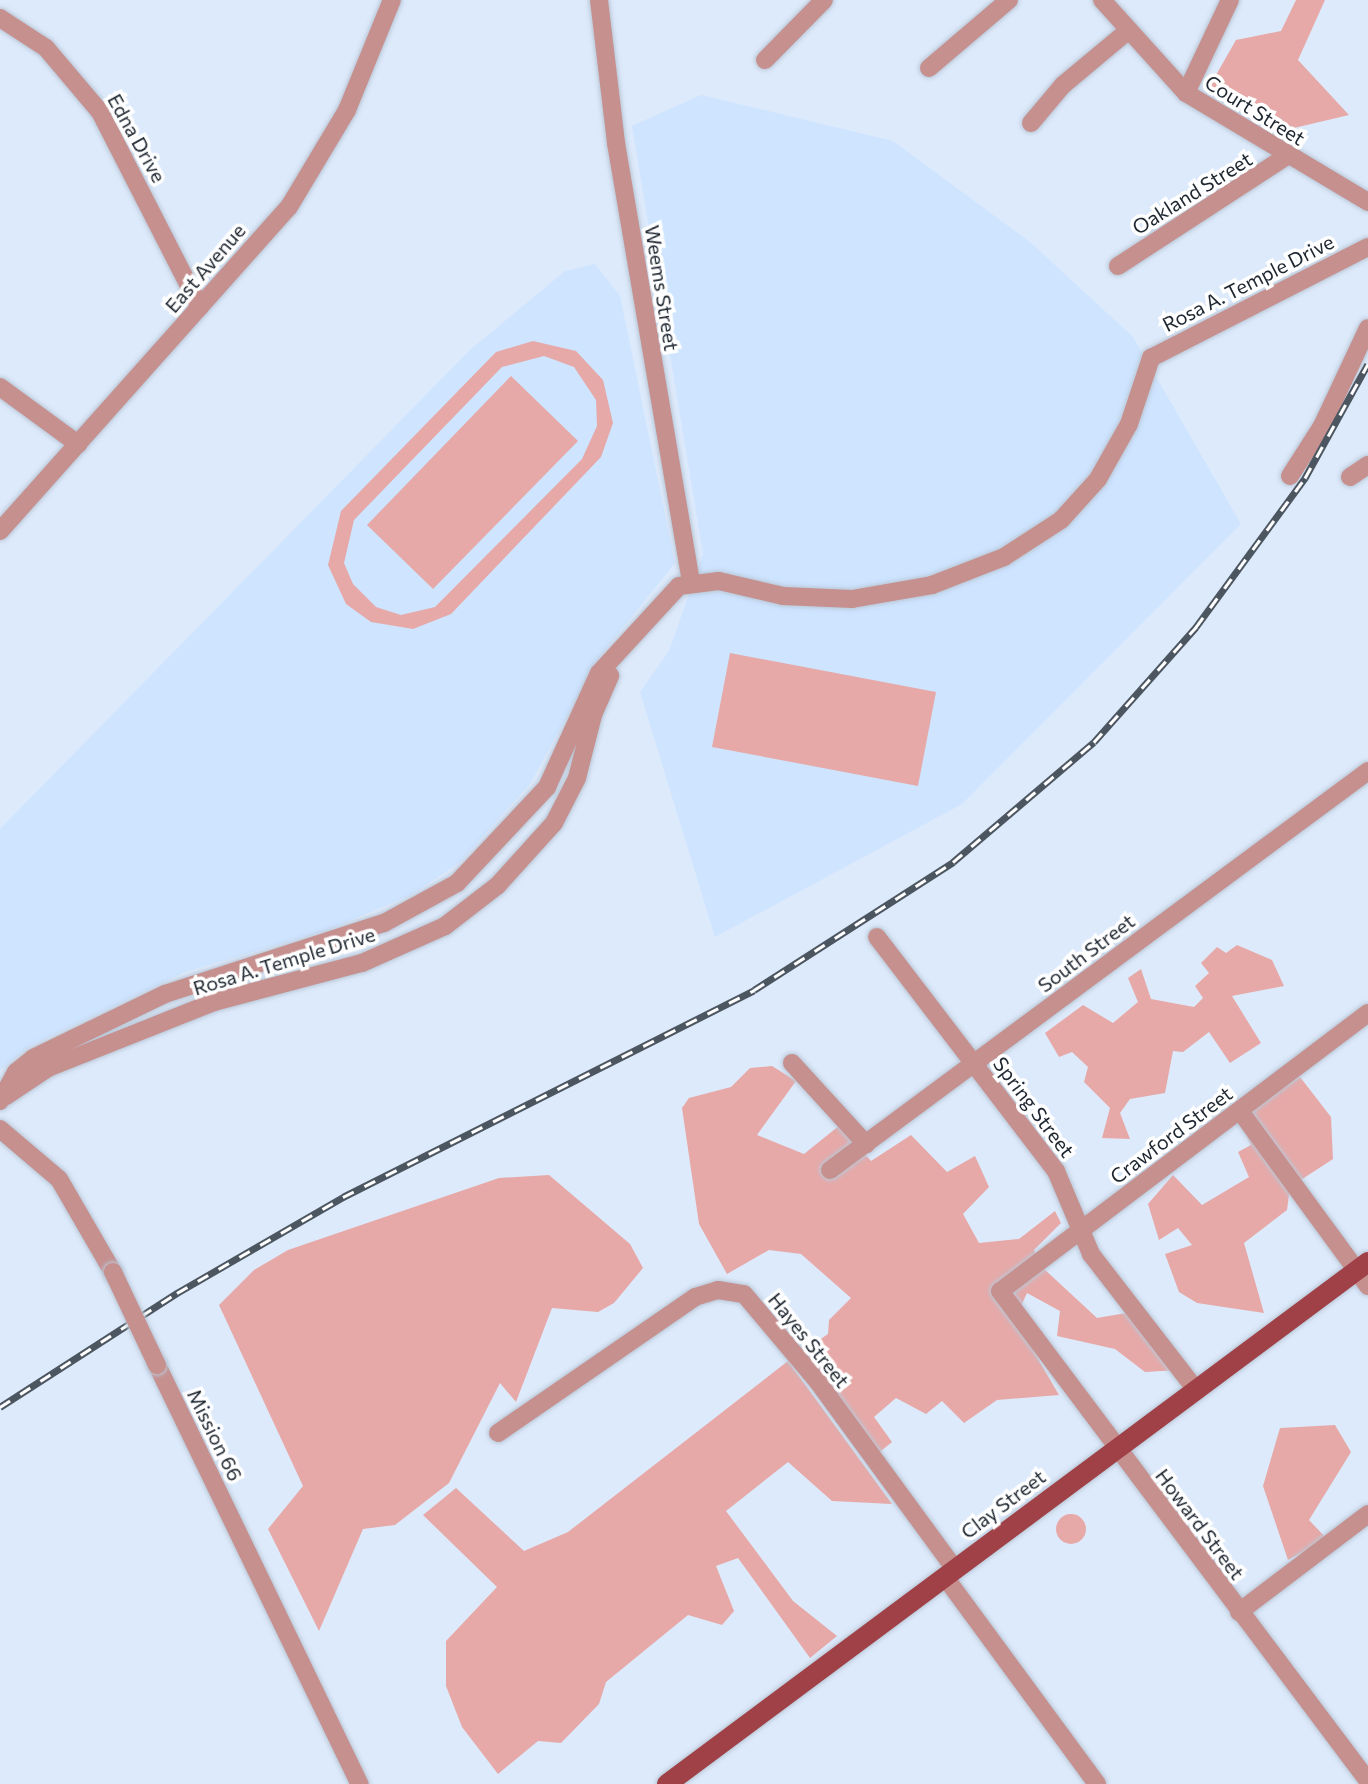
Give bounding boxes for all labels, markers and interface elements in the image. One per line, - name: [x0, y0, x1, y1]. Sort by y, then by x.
- street label: Court Street: [1201, 70, 1309, 150]
- street label: Edna Drive: [103, 90, 171, 186]
- street label: Oakland Street: [1128, 147, 1256, 239]
- street label: East Avenue: [160, 219, 250, 317]
- street label: Weems Street: [640, 223, 684, 353]
- street label: Rosa A. Temple Drive: [1158, 229, 1338, 337]
- street label: South Street: [1033, 909, 1139, 997]
- street label: Rosa A. Temple Drive: [190, 922, 378, 1000]
- street label: Spring Street: [989, 1052, 1079, 1162]
- street label: Crawford Street: [1105, 1081, 1237, 1189]
- street label: Hayes Street: [763, 1288, 855, 1392]
- street label: Mission 66: [182, 1385, 248, 1485]
- street label: Clay Street: [956, 1464, 1050, 1544]
- street label: Howard Street: [1151, 1464, 1249, 1584]

